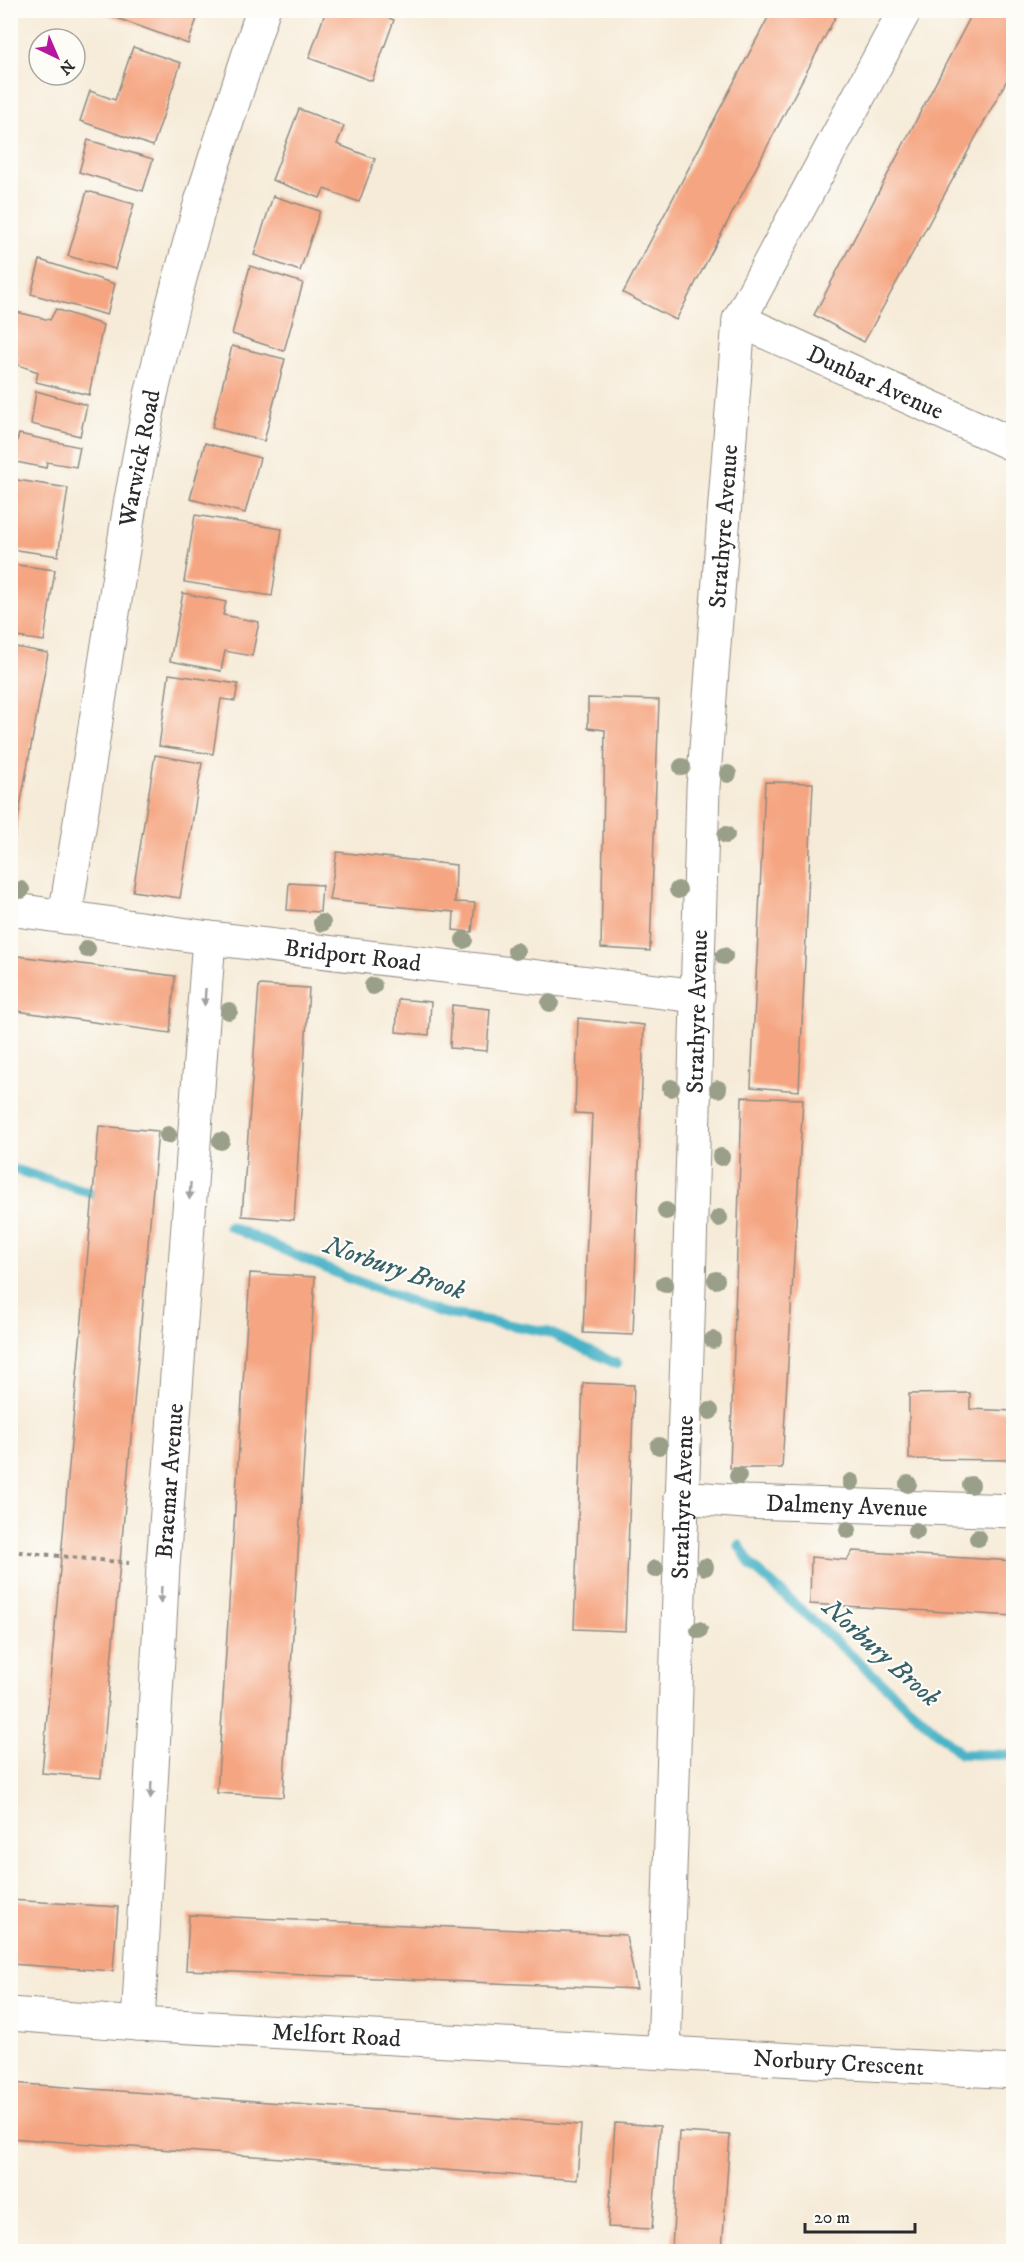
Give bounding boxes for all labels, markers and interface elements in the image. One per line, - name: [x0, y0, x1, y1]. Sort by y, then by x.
- north arrow: [27, 27, 87, 87]
- text: N: [55, 55, 78, 79]
- street label: Dunbar Avenue: [802, 339, 948, 427]
- street label: Warwick Road: [113, 387, 168, 530]
- street label: Strathyre Avenue: [703, 443, 745, 609]
- street label: Strathyre Avenue: [680, 929, 715, 1094]
- street label: Bridport Road: [283, 933, 423, 979]
- one-way arrow: [200, 987, 209, 1006]
- one-way arrow: [186, 1182, 195, 1201]
- water label: Norbury Brook: [318, 1228, 469, 1308]
- street label: Braemar Avenue: [150, 1402, 191, 1560]
- street label: Strathyre Avenue: [666, 1415, 701, 1580]
- street label: Dalmeny Avenue: [766, 1489, 928, 1524]
- one-way arrow: [157, 1586, 166, 1605]
- water label: Norbury Brook: [814, 1590, 947, 1715]
- one-way arrow: [147, 1780, 156, 1799]
- street label: Melfort Road: [271, 2017, 402, 2054]
- street label: Norbury Crescent: [752, 2044, 925, 2083]
- scale bar: [805, 2196, 914, 2234]
- text: 20 m: [814, 2207, 850, 2229]

